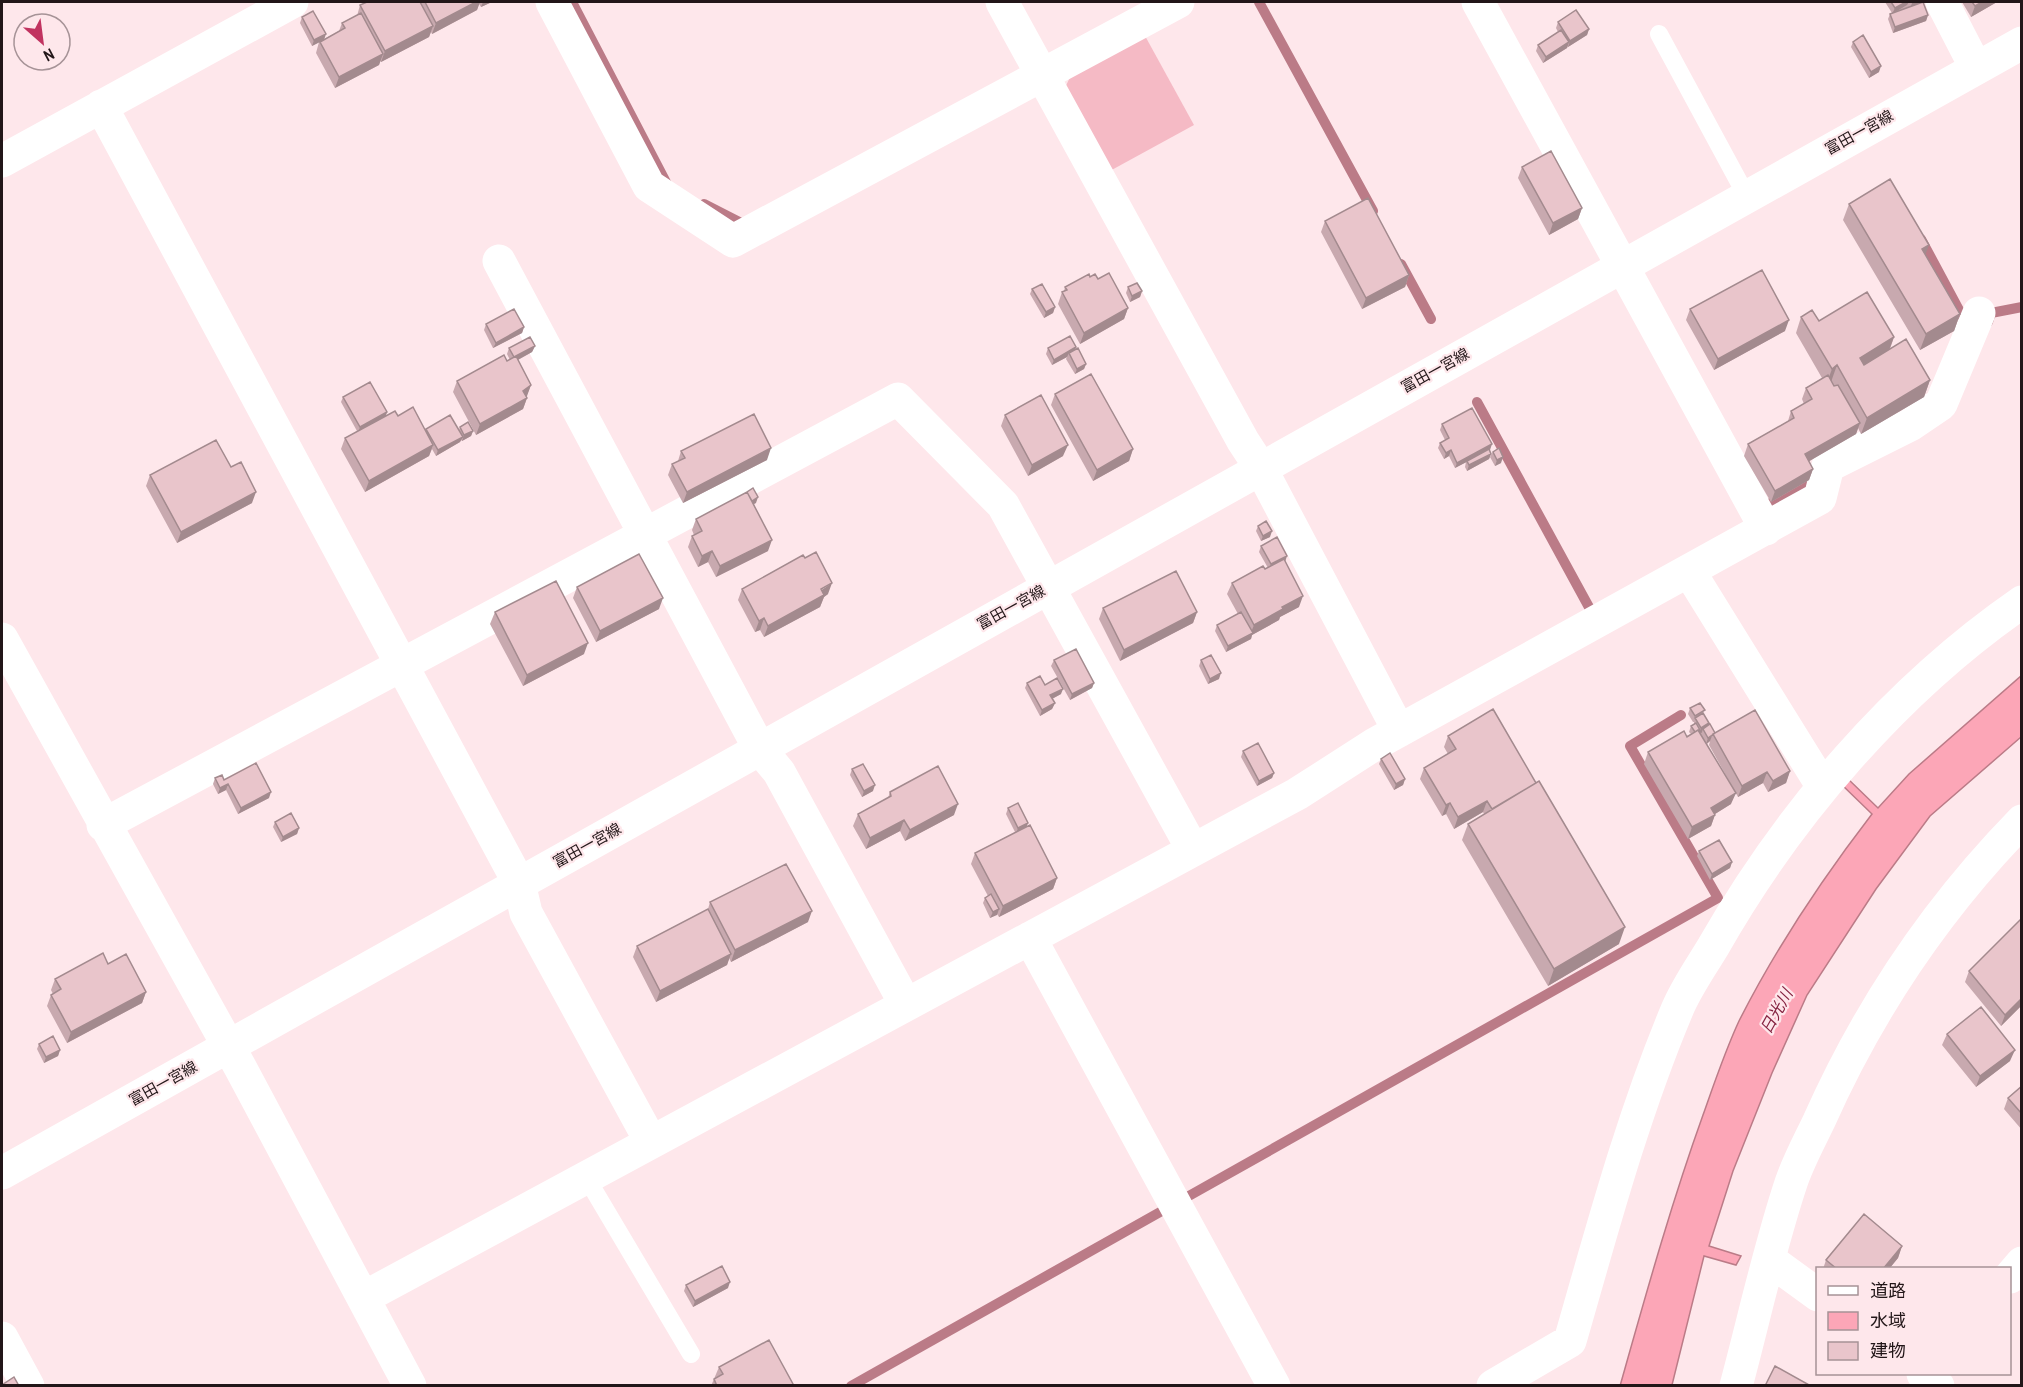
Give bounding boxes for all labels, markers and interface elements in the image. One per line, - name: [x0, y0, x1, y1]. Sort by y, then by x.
- north arrow: [12, 12, 72, 72]
- text: N: [40, 43, 58, 67]
- street label: 富田一宮線: [1821, 105, 1897, 159]
- street label: 富田一宮線: [1397, 343, 1473, 397]
- street label: 富田一宮線: [973, 580, 1049, 634]
- street label: 富田一宮線: [549, 818, 625, 872]
- water label: 日光川: [1755, 983, 1798, 1037]
- street label: 富田一宮線: [125, 1056, 201, 1110]
- legend: [1816, 1267, 2011, 1375]
- text: 道路: [1870, 1278, 1906, 1303]
- text: 水域: [1870, 1308, 1906, 1333]
- text: 建物: [1870, 1338, 1906, 1363]

